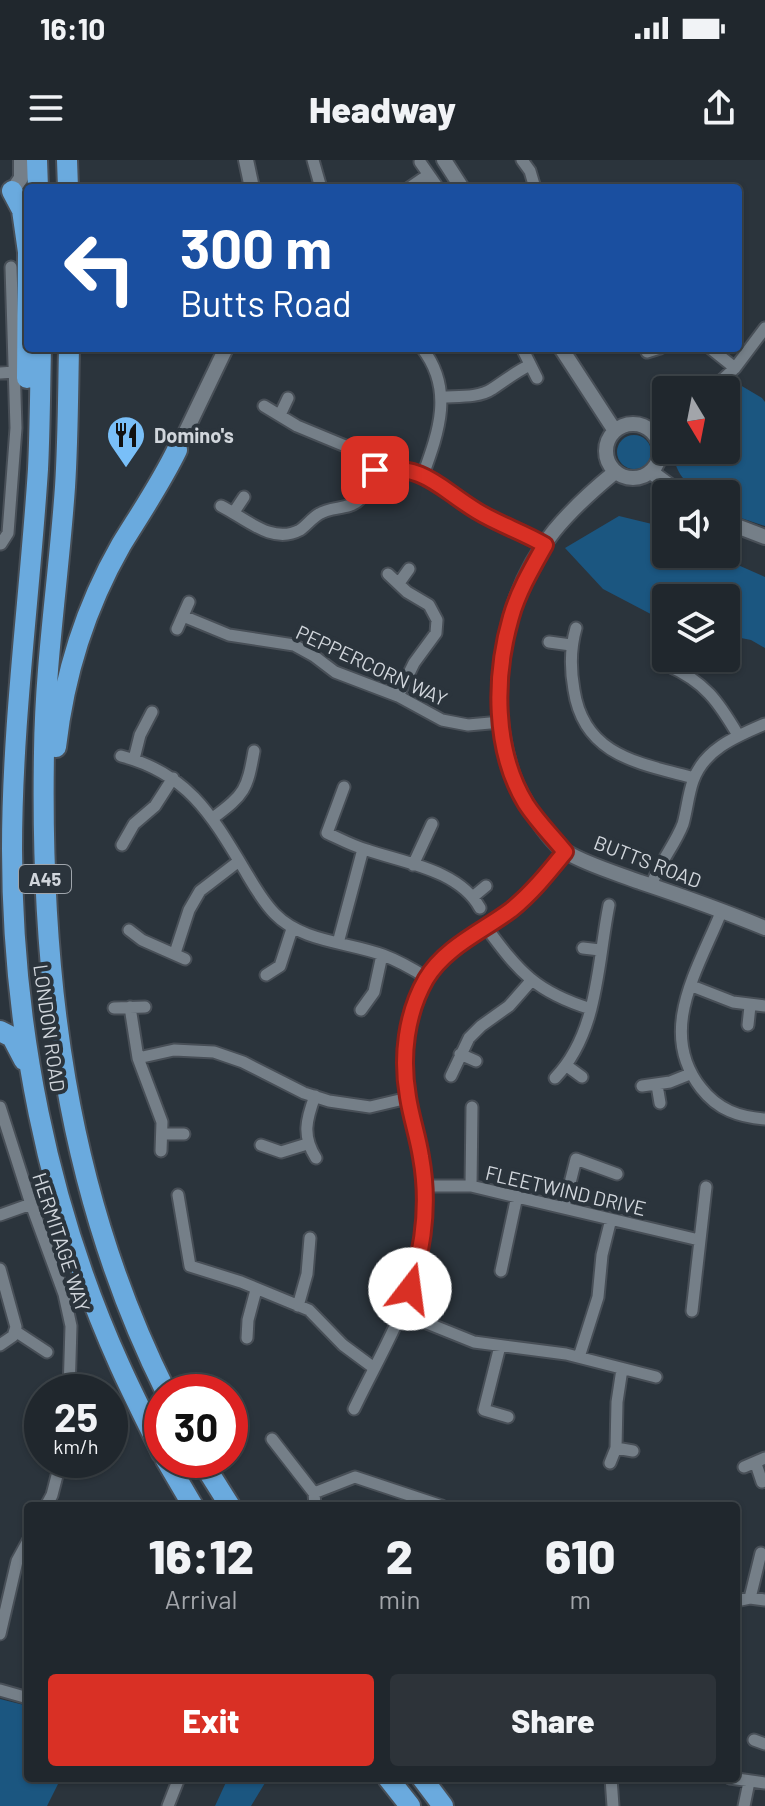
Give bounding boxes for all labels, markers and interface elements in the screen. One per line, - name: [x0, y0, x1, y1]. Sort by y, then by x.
- text: 16:10: [40, 10, 105, 46]
- icon: menu: [24, 86, 68, 130]
- icon: share: [697, 86, 741, 130]
- text: Headway: [309, 87, 456, 130]
- text: 300 m: [180, 213, 332, 280]
- icon: left: [48, 216, 152, 320]
- text: Butts Road: [180, 281, 352, 324]
- north arrow: [652, 376, 740, 464]
- map controls: [652, 376, 740, 672]
- restaurant icon: Domino's: [105, 414, 147, 469]
- place label: Domino's: [154, 423, 234, 447]
- pin: [341, 436, 409, 504]
- icon: arrive: [353, 448, 397, 492]
- button: sound: [652, 480, 740, 568]
- button: layers: [652, 584, 740, 672]
- street label: PEPPERCORN WAY: [293, 619, 451, 711]
- street label: BUTTS ROAD: [591, 830, 705, 892]
- road number: A45: [19, 865, 71, 893]
- street label: LONDON ROAD: [29, 963, 71, 1093]
- street label: FLEETWIND DRIVE: [483, 1160, 649, 1220]
- street label: HERMITAGE WAY: [28, 1169, 96, 1315]
- position arrow: [368, 1247, 452, 1331]
- speed limit sign: 30: [144, 1374, 248, 1478]
- text: 25: [54, 1392, 98, 1440]
- text: km/h: [53, 1434, 99, 1458]
- text: 16:12: [148, 1526, 254, 1584]
- text: 2: [386, 1526, 413, 1584]
- text: 610: [545, 1526, 616, 1584]
- text: Arrival: [165, 1583, 238, 1614]
- text: min: [378, 1583, 421, 1614]
- text: m: [570, 1583, 591, 1614]
- button: Exit: [48, 1674, 374, 1766]
- button: Share: [390, 1674, 716, 1766]

